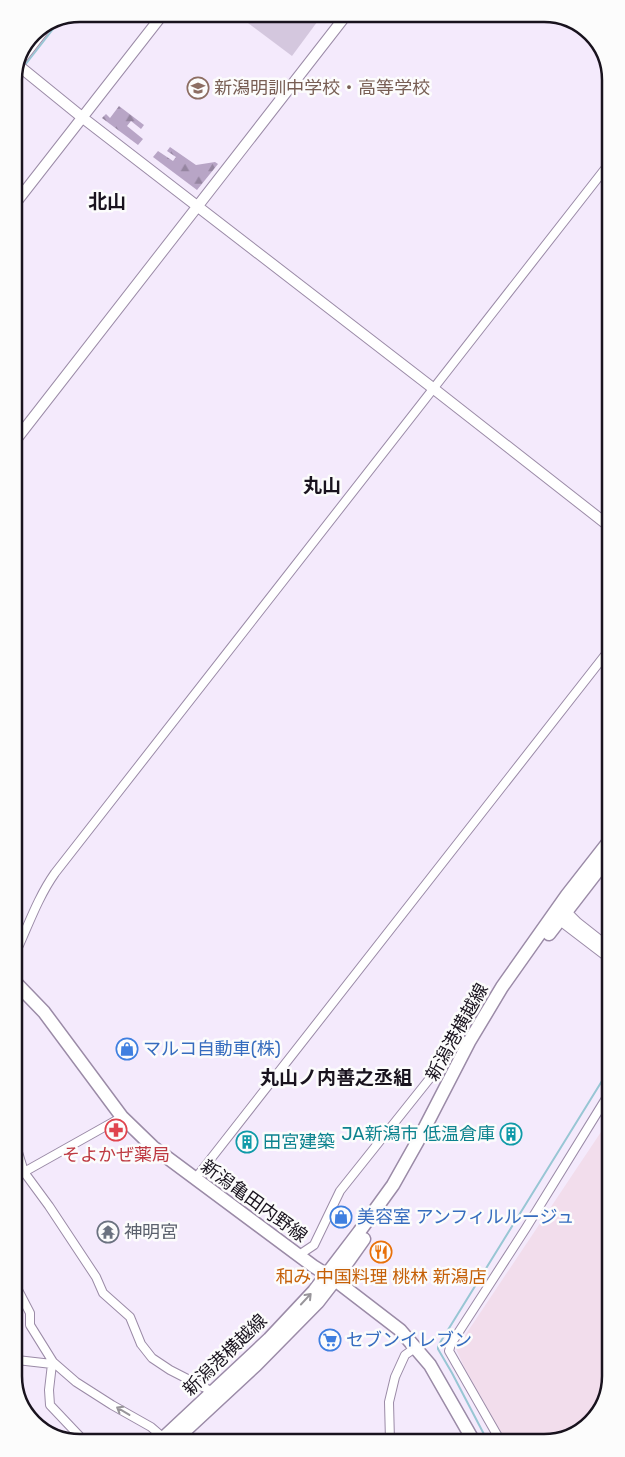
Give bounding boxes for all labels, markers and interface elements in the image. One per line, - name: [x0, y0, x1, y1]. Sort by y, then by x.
- school or university icon: 新潟明訓中学校・高等学校: [186, 76, 210, 100]
- place label: 新潟明訓中学校・高等学校: [214, 77, 430, 99]
- district label: 北山: [88, 190, 126, 213]
- district label: 丸山: [303, 474, 341, 497]
- street label: 新潟港横越線: [421, 979, 493, 1085]
- shop icon: マルコ自動車(株): [115, 1037, 139, 1061]
- place label: マルコ自動車(株): [143, 1038, 281, 1060]
- district label: 丸山ノ内善之丞組: [260, 1066, 412, 1089]
- pharmacy icon: そよかぜ薬局: [104, 1118, 128, 1142]
- building icon: JA新潟市 低温倉庫: [499, 1122, 523, 1146]
- place label: JA新潟市 低温倉庫: [341, 1123, 495, 1145]
- building icon: 田宮建築: [235, 1130, 259, 1154]
- place label: 田宮建築: [263, 1131, 335, 1153]
- place label: そよかぜ薬局: [62, 1144, 170, 1166]
- street label: 新潟亀田内野線: [197, 1155, 311, 1247]
- shop icon: 美容室 アンフィルルージュ: [329, 1205, 353, 1229]
- place label: 美容室 アンフィルルージュ: [357, 1206, 574, 1228]
- temple icon: 神明宮: [96, 1220, 120, 1244]
- place label: 神明宮: [124, 1221, 178, 1243]
- restaurant icon: 和み 中国料理 桃林 新潟店: [369, 1240, 393, 1264]
- place label: 和み 中国料理 桃林 新潟店: [275, 1266, 487, 1288]
- one-way arrow: [300, 1292, 312, 1305]
- street label: 新潟港横越線: [179, 1310, 271, 1400]
- supermarket icon: セブンイレブン: [318, 1328, 342, 1352]
- place label: セブンイレブン: [346, 1329, 472, 1351]
- one-way arrow: [116, 1406, 130, 1416]

